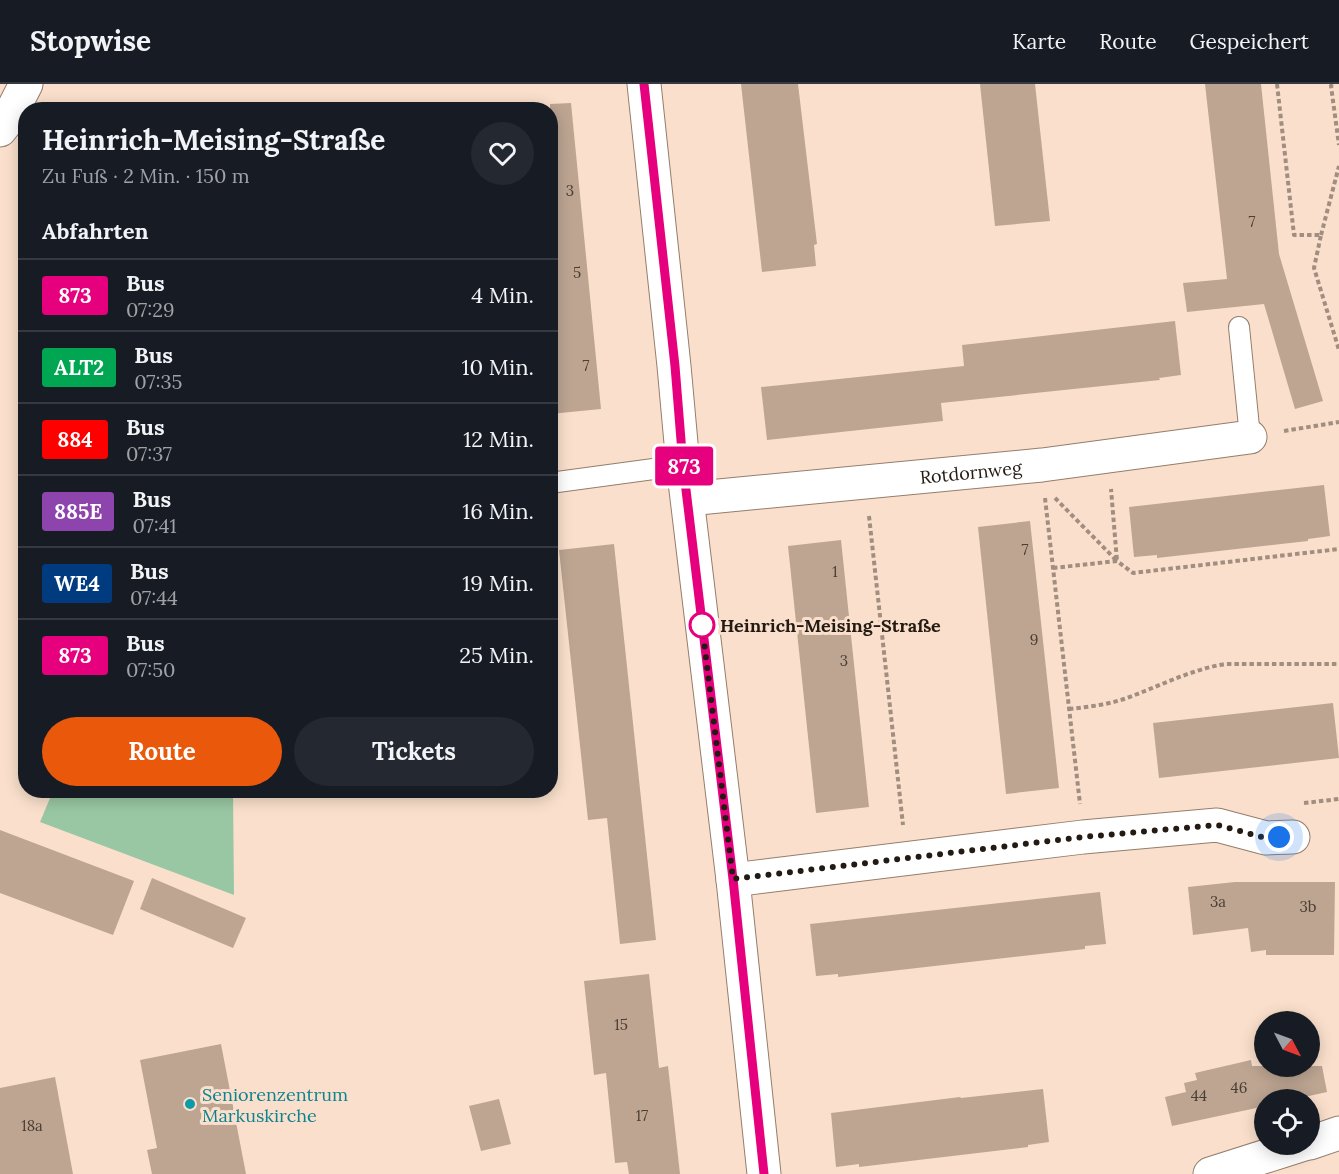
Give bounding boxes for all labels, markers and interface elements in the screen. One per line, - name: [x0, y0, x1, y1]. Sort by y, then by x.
- text: Stopwise: [30, 23, 151, 59]
- text: Karte: [1012, 28, 1066, 55]
- text: Route: [1099, 28, 1157, 55]
- text: Gespeichert: [1190, 28, 1309, 55]
- text: Heinrich-Meising-Straße: [42, 122, 385, 158]
- button: heart: [471, 122, 534, 185]
- text: Zu Fuß · 2 Min. · 150 m: [42, 163, 250, 188]
- house number: 3: [566, 181, 574, 200]
- house number: 7: [1249, 212, 1256, 231]
- text: Abfahrten: [42, 217, 149, 245]
- house number: 5: [573, 263, 581, 282]
- text: Bus: [126, 269, 165, 297]
- text: 4 Min.: [471, 281, 534, 309]
- text: 873: [58, 282, 92, 309]
- text: 07:29: [126, 297, 175, 322]
- text: Bus: [134, 341, 173, 369]
- text: 10 Min.: [461, 353, 534, 381]
- text: ALT2: [54, 354, 104, 381]
- house number: 7: [583, 356, 590, 375]
- text: 07:35: [134, 369, 183, 394]
- text: Bus: [126, 413, 165, 441]
- text: 12 Min.: [463, 425, 534, 453]
- text: 884: [57, 426, 93, 453]
- text: 07:37: [126, 441, 172, 466]
- line badge: 873: [650, 446, 718, 485]
- text: 873: [667, 453, 701, 480]
- street label: Rotdornweg: [919, 455, 1024, 488]
- text: Bus: [132, 485, 171, 513]
- text: 16 Min.: [462, 497, 534, 525]
- text: 885E: [54, 498, 102, 525]
- text: 07:41: [132, 513, 177, 538]
- house number: 7: [1022, 540, 1029, 559]
- text: Bus: [130, 557, 169, 585]
- house number: 1: [832, 562, 838, 581]
- text: 19 Min.: [462, 569, 534, 597]
- text: WE4: [54, 570, 100, 597]
- text: 07:44: [130, 585, 178, 610]
- marker: Heinrich-Meising-Straße: [689, 612, 715, 638]
- place label: Heinrich-Meising-Straße: [720, 614, 941, 637]
- text: Bus: [126, 629, 165, 657]
- house number: 9: [1030, 630, 1038, 649]
- text: 25 Min.: [459, 641, 534, 669]
- text: 873: [58, 642, 92, 669]
- house number: 3: [840, 651, 848, 670]
- text: 07:50: [126, 657, 176, 682]
- button: Route: [42, 717, 282, 786]
- button: Tickets: [294, 717, 534, 786]
- your location: [1264, 822, 1294, 852]
- house number: 3a: [1210, 892, 1226, 911]
- house number: 3b: [1299, 897, 1317, 916]
- north arrow: [1254, 1011, 1320, 1077]
- map controls: [1254, 1011, 1320, 1155]
- house number: 15: [614, 1015, 628, 1034]
- house number: 46: [1231, 1078, 1247, 1097]
- place label: Seniorenzentrum Markuskirche: [202, 1083, 348, 1127]
- house number: 44: [1191, 1086, 1207, 1105]
- button: locate: [1254, 1089, 1320, 1155]
- marker: Seniorenzentrum Markuskirche: [183, 1097, 197, 1111]
- house number: 17: [636, 1106, 648, 1125]
- house number: 18a: [21, 1116, 43, 1135]

